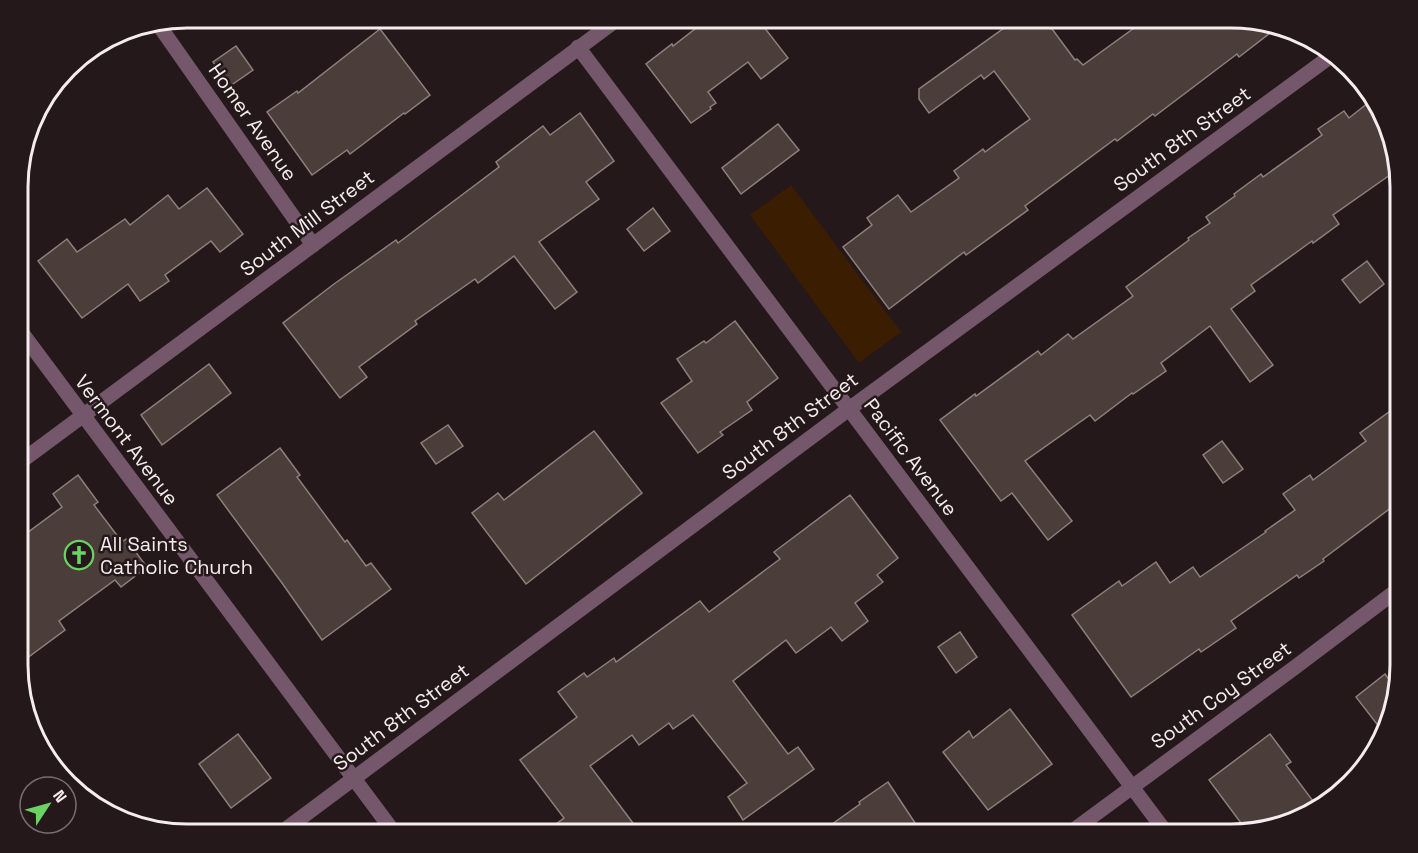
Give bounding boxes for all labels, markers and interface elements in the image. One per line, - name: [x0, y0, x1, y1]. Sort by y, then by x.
- street label: Homer Avenue: [203, 58, 303, 186]
- street label: South 8th Street: [1108, 80, 1256, 198]
- street label: South Mill Street: [235, 164, 379, 282]
- street label: South 8th Street: [717, 366, 863, 486]
- street label: Vermont Avenue: [69, 369, 185, 511]
- street label: Pacific Avenue: [858, 393, 964, 521]
- place label: All Saints Catholic Church: [100, 531, 253, 580]
- church icon: All Saints Catholic Church: [63, 539, 95, 571]
- street label: South Coy Street: [1146, 635, 1296, 755]
- street label: South 8th Street: [328, 657, 474, 777]
- north arrow: [18, 775, 78, 835]
- text: N: [48, 786, 71, 807]

